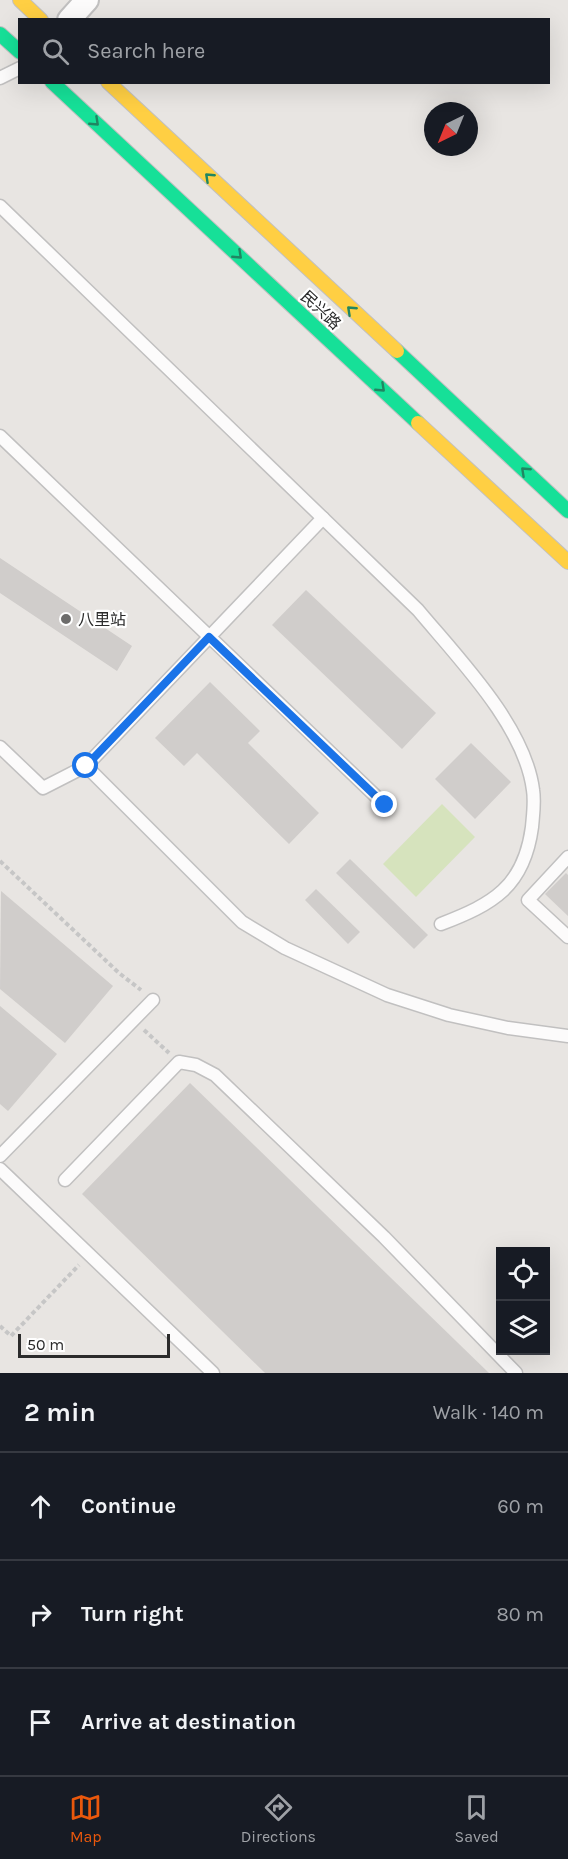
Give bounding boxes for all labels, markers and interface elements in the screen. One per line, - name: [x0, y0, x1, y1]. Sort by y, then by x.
- search box: [18, 18, 550, 84]
- icon: search: [39, 35, 72, 68]
- text: Search here: [87, 38, 205, 64]
- north arrow: [424, 102, 478, 156]
- one-way arrow: [88, 115, 99, 126]
- one-way arrow: [205, 173, 216, 184]
- one-way arrow: [231, 248, 242, 259]
- street label: 民兴路: [297, 287, 345, 333]
- one-way arrow: [348, 306, 358, 317]
- one-way arrow: [374, 381, 384, 392]
- one-way arrow: [521, 467, 532, 478]
- place label: 八里站: [78, 610, 126, 629]
- marker: 八里站: [59, 612, 73, 626]
- route start: [72, 752, 98, 778]
- route end: [371, 791, 397, 817]
- map controls: [496, 1247, 550, 1355]
- button: locate: [496, 1247, 550, 1301]
- button: layers: [496, 1301, 550, 1355]
- scale bar: [18, 1331, 170, 1358]
- text: 50 m: [27, 1335, 64, 1354]
- text: 2 min: [24, 1397, 96, 1428]
- text: Walk · 140 m: [433, 1401, 544, 1424]
- icon: ahead: [24, 1490, 57, 1523]
- text: Continue: [81, 1493, 176, 1519]
- text: 60 m: [497, 1495, 544, 1518]
- icon: right: [24, 1598, 57, 1631]
- text: Turn right: [81, 1601, 184, 1627]
- text: 80 m: [496, 1603, 544, 1626]
- icon: arrive: [24, 1706, 57, 1739]
- text: Arrive at destination: [81, 1709, 296, 1735]
- tab: Map: [69, 1791, 102, 1846]
- tab: Directions: [241, 1791, 316, 1846]
- tab: Saved: [455, 1791, 499, 1846]

